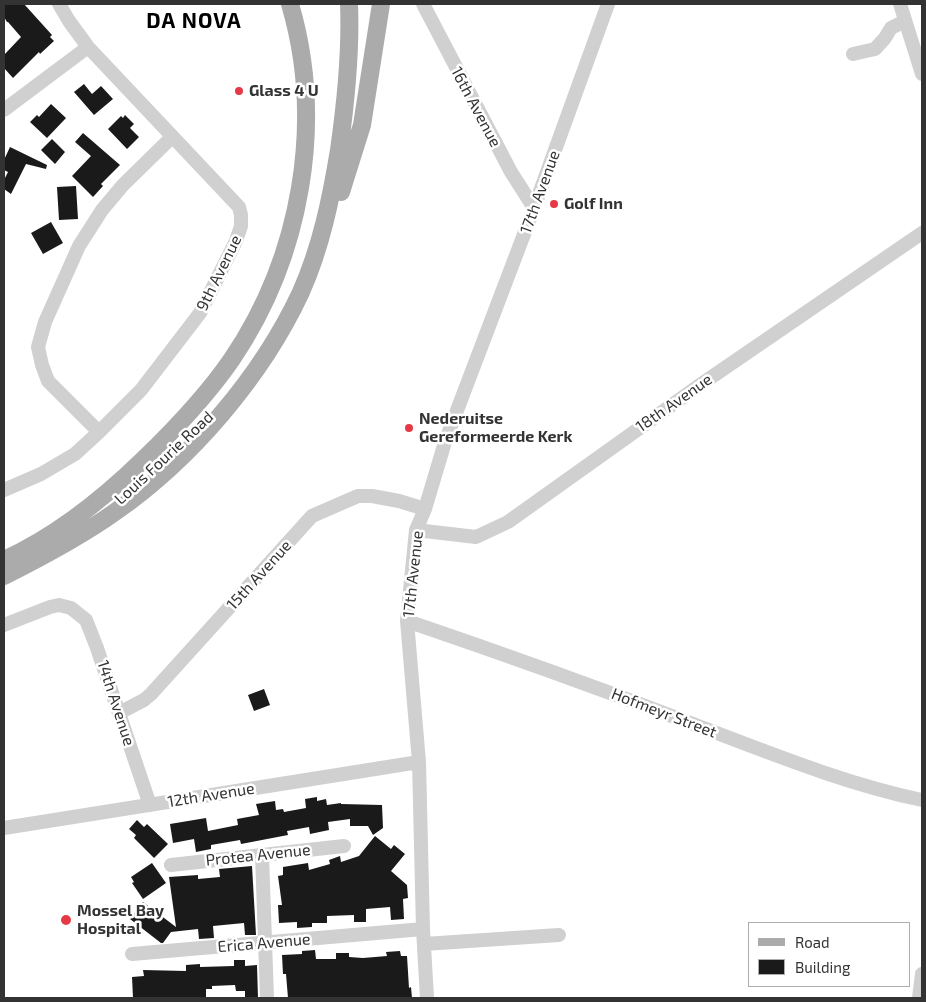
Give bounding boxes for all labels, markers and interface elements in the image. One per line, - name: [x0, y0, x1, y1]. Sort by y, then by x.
- district label: DA NOVA: [145, 8, 243, 34]
- street label: 16th Avenue: [447, 64, 505, 150]
- place label: Glass 4 U: [249, 81, 319, 101]
- marker: Glass 4 U: [233, 85, 245, 97]
- street label: 17th Avenue: [516, 148, 564, 236]
- place label: Golf Inn: [564, 194, 623, 214]
- marker: Golf Inn: [548, 198, 560, 210]
- street label: 9th Avenue: [192, 232, 246, 314]
- street label: 18th Avenue: [632, 370, 716, 436]
- street label: Louis Fourie Road: [111, 407, 217, 509]
- place label: Nederuitse Gereformeerde Kerk: [419, 409, 572, 447]
- marker: Nederuitse Gereformeerde Kerk: [403, 422, 415, 434]
- street label: 17th Avenue: [399, 530, 427, 618]
- street label: 15th Avenue: [223, 536, 295, 614]
- street label: 14th Avenue: [93, 658, 139, 748]
- street label: Hofmeyr Street: [609, 684, 719, 742]
- street label: 12th Avenue: [166, 779, 256, 811]
- street label: Protea Avenue: [205, 840, 311, 870]
- place label: Mossel Bay Hospital: [77, 901, 164, 939]
- marker: Mossel Bay Hospital: [59, 913, 73, 927]
- legend: [748, 922, 911, 987]
- street label: Erica Avenue: [217, 929, 311, 957]
- text: Road: [795, 933, 830, 951]
- text: Building: [795, 958, 850, 976]

